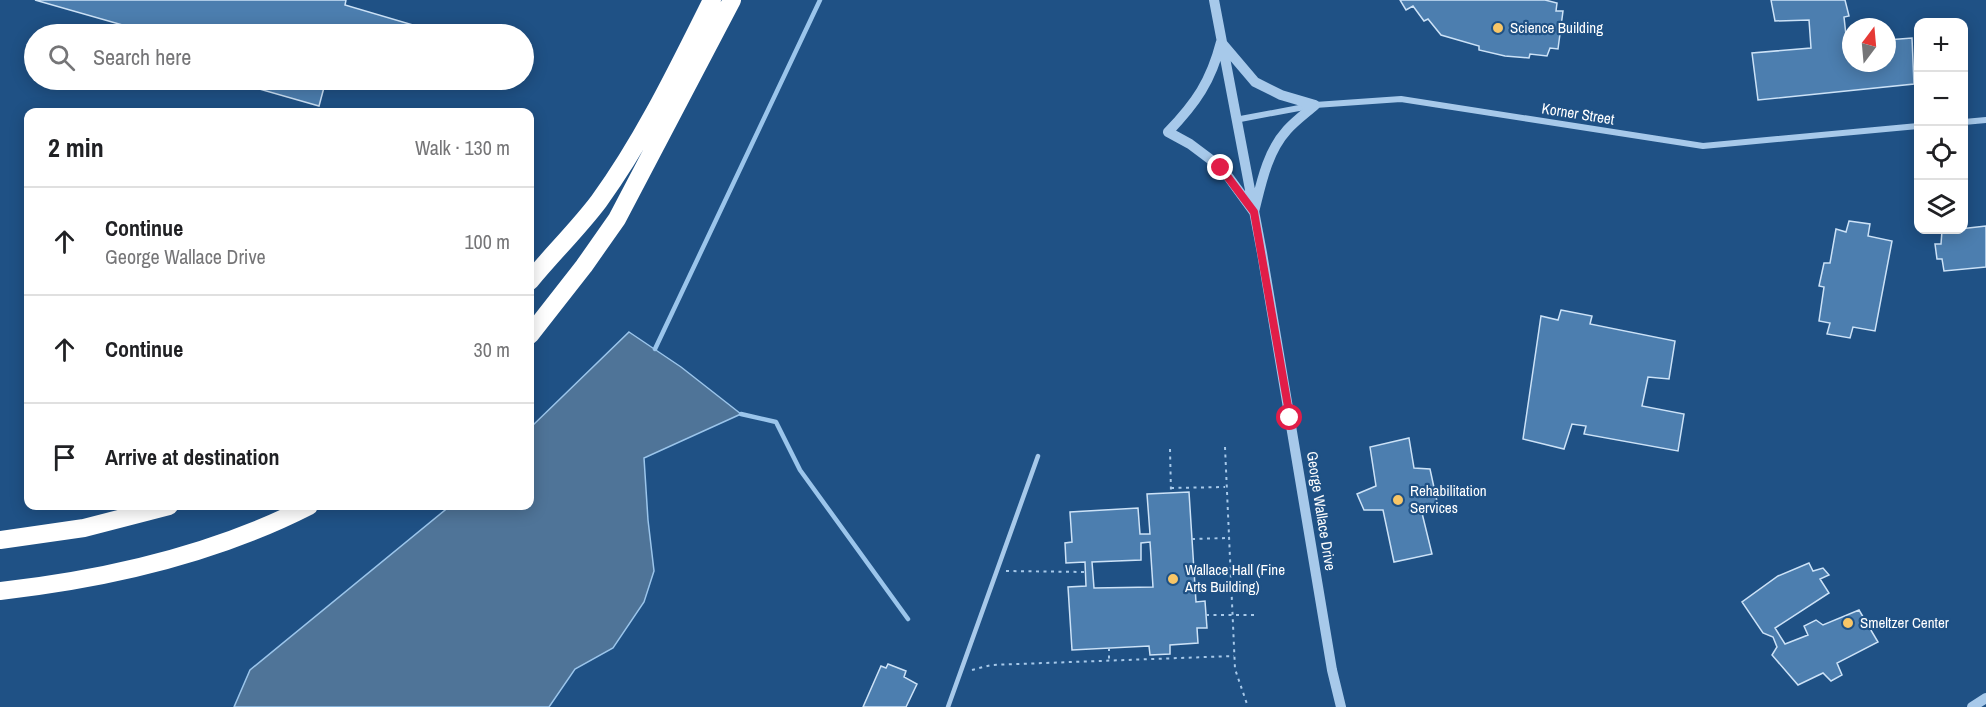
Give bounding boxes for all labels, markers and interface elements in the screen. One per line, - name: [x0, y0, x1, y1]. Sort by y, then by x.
- place label: Science Building: [1510, 17, 1603, 38]
- north arrow: [1842, 18, 1896, 72]
- map controls: [1914, 18, 1968, 234]
- button: +: [1914, 18, 1968, 72]
- marker: Science Building: [1491, 21, 1505, 35]
- search box: [24, 24, 534, 90]
- icon: search: [45, 41, 78, 74]
- text: Search here: [93, 42, 191, 72]
- button: −: [1914, 72, 1968, 126]
- street label: Korner Street: [1540, 97, 1616, 130]
- button: locate: [1914, 126, 1968, 180]
- text: 2 min: [48, 130, 104, 165]
- text: Walk · 130 m: [415, 134, 510, 161]
- route end: [1207, 154, 1233, 180]
- button: layers: [1914, 180, 1968, 234]
- text: Continue: [105, 213, 183, 243]
- icon: ahead: [48, 225, 81, 258]
- text: 100 m: [464, 228, 510, 255]
- text: George Wallace Drive: [105, 243, 266, 270]
- icon: ahead: [48, 333, 81, 366]
- text: Continue: [105, 334, 183, 364]
- text: 30 m: [474, 336, 510, 363]
- route start: [1276, 404, 1302, 430]
- icon: arrive: [48, 441, 81, 474]
- text: Arrive at destination: [105, 442, 279, 472]
- street label: George Wallace Drive: [1302, 450, 1341, 572]
- place label: Rehabilitation Services: [1410, 480, 1487, 518]
- marker: Rehabilitation Services: [1391, 493, 1405, 507]
- place label: Wallace Hall (Fine Arts Building): [1184, 559, 1285, 597]
- marker: Wallace Hall (Fine Arts Building): [1166, 572, 1180, 586]
- place label: Smeltzer Center: [1860, 612, 1949, 633]
- marker: Smeltzer Center: [1841, 616, 1855, 630]

